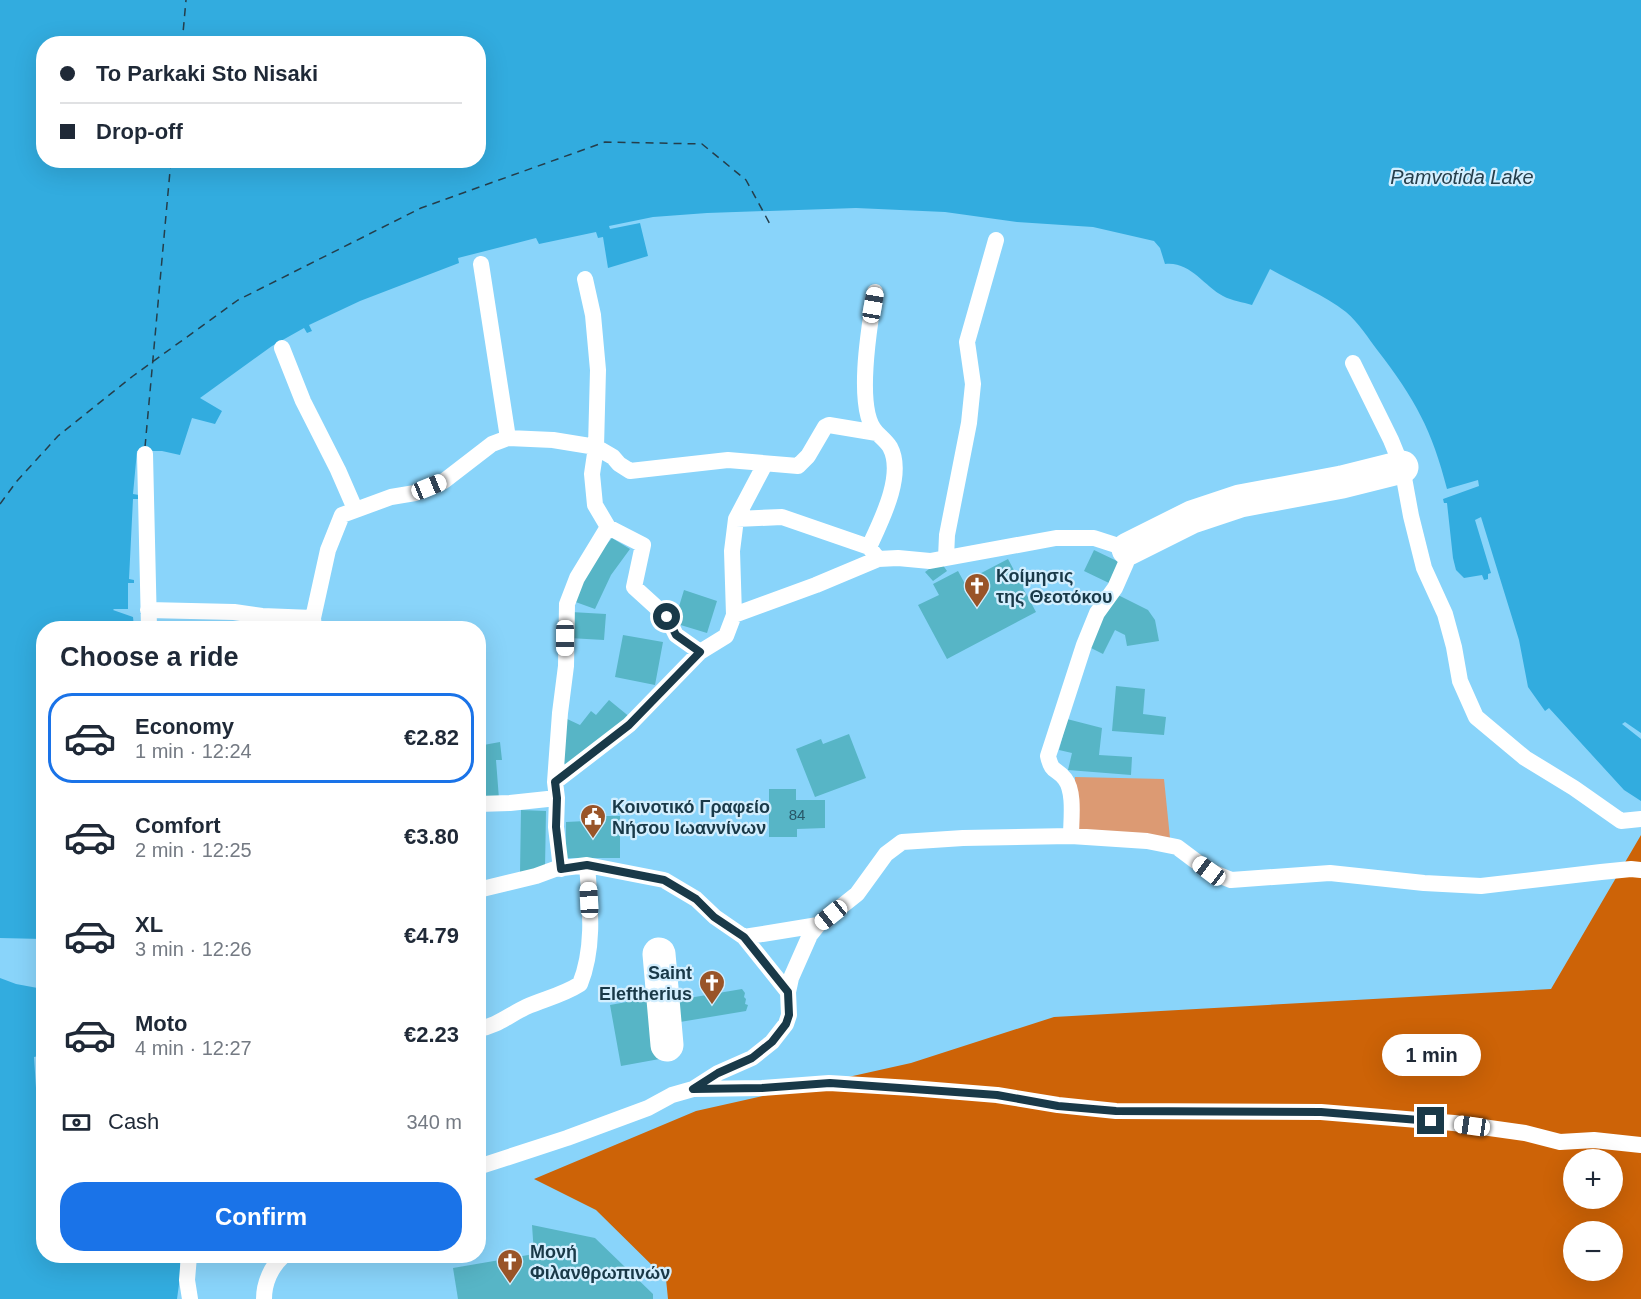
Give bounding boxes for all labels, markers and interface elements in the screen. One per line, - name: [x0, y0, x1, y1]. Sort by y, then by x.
- text: To Parkaki Sto Nisaki: [96, 61, 318, 86]
- text: Drop-off: [96, 119, 183, 144]
- water label: Pamvotida Lake: [1390, 166, 1534, 188]
- car: [861, 286, 885, 324]
- car: [409, 472, 449, 502]
- place label: Κοίμησις της Θεοτόκου: [996, 566, 1112, 607]
- church icon: Κοίμησις της Θεοτόκου: [962, 571, 992, 609]
- route start: [653, 603, 680, 630]
- car: [556, 620, 574, 656]
- text: Choose a ride: [60, 642, 239, 672]
- icon: car: [63, 711, 117, 765]
- text: Economy: [135, 714, 234, 739]
- text: €2.82: [404, 725, 459, 750]
- text: 1 min · 12:24: [135, 740, 252, 762]
- place label: Κοινοτικό Γραφείο Νήσου Ιωαννίνων: [612, 797, 770, 838]
- public building icon: Κοινοτικό Γραφείο Νήσου Ιωαννίνων: [578, 802, 608, 840]
- house number: 84: [789, 806, 805, 823]
- icon: car: [63, 810, 117, 864]
- text: Comfort: [135, 813, 221, 838]
- text: €3.80: [404, 824, 459, 849]
- text: 2 min · 12:25: [135, 839, 252, 861]
- car: [1189, 853, 1229, 889]
- car: [579, 882, 599, 918]
- car: [811, 897, 851, 933]
- icon: car: [63, 909, 117, 963]
- text: XL: [135, 912, 163, 937]
- text: €4.79: [404, 923, 459, 948]
- text: 3 min · 12:26: [135, 938, 252, 960]
- place label: Saint Eleftherius: [599, 963, 692, 1004]
- church icon: Saint Eleftherius: [697, 968, 727, 1006]
- icon: car: [63, 1008, 117, 1062]
- text: Moto: [135, 1011, 188, 1036]
- text: €2.23: [404, 1022, 459, 1047]
- callout: 1 min: [1382, 1034, 1480, 1076]
- text: 4 min · 12:27: [135, 1037, 252, 1059]
- text: 1 min: [1405, 1044, 1458, 1066]
- icon: cash: [60, 1106, 93, 1139]
- route end: [1417, 1107, 1444, 1134]
- text: Cash: [108, 1109, 159, 1134]
- text: 340 m: [406, 1111, 462, 1133]
- car: [1453, 1115, 1491, 1137]
- map controls: [1563, 1149, 1623, 1281]
- button: +: [1563, 1149, 1623, 1209]
- button: Confirm: [60, 1182, 462, 1251]
- button: −: [1563, 1221, 1623, 1281]
- place label: Μονή Φιλανθρωπινών: [530, 1242, 670, 1283]
- church icon: Μονή Φιλανθρωπινών: [495, 1247, 525, 1285]

